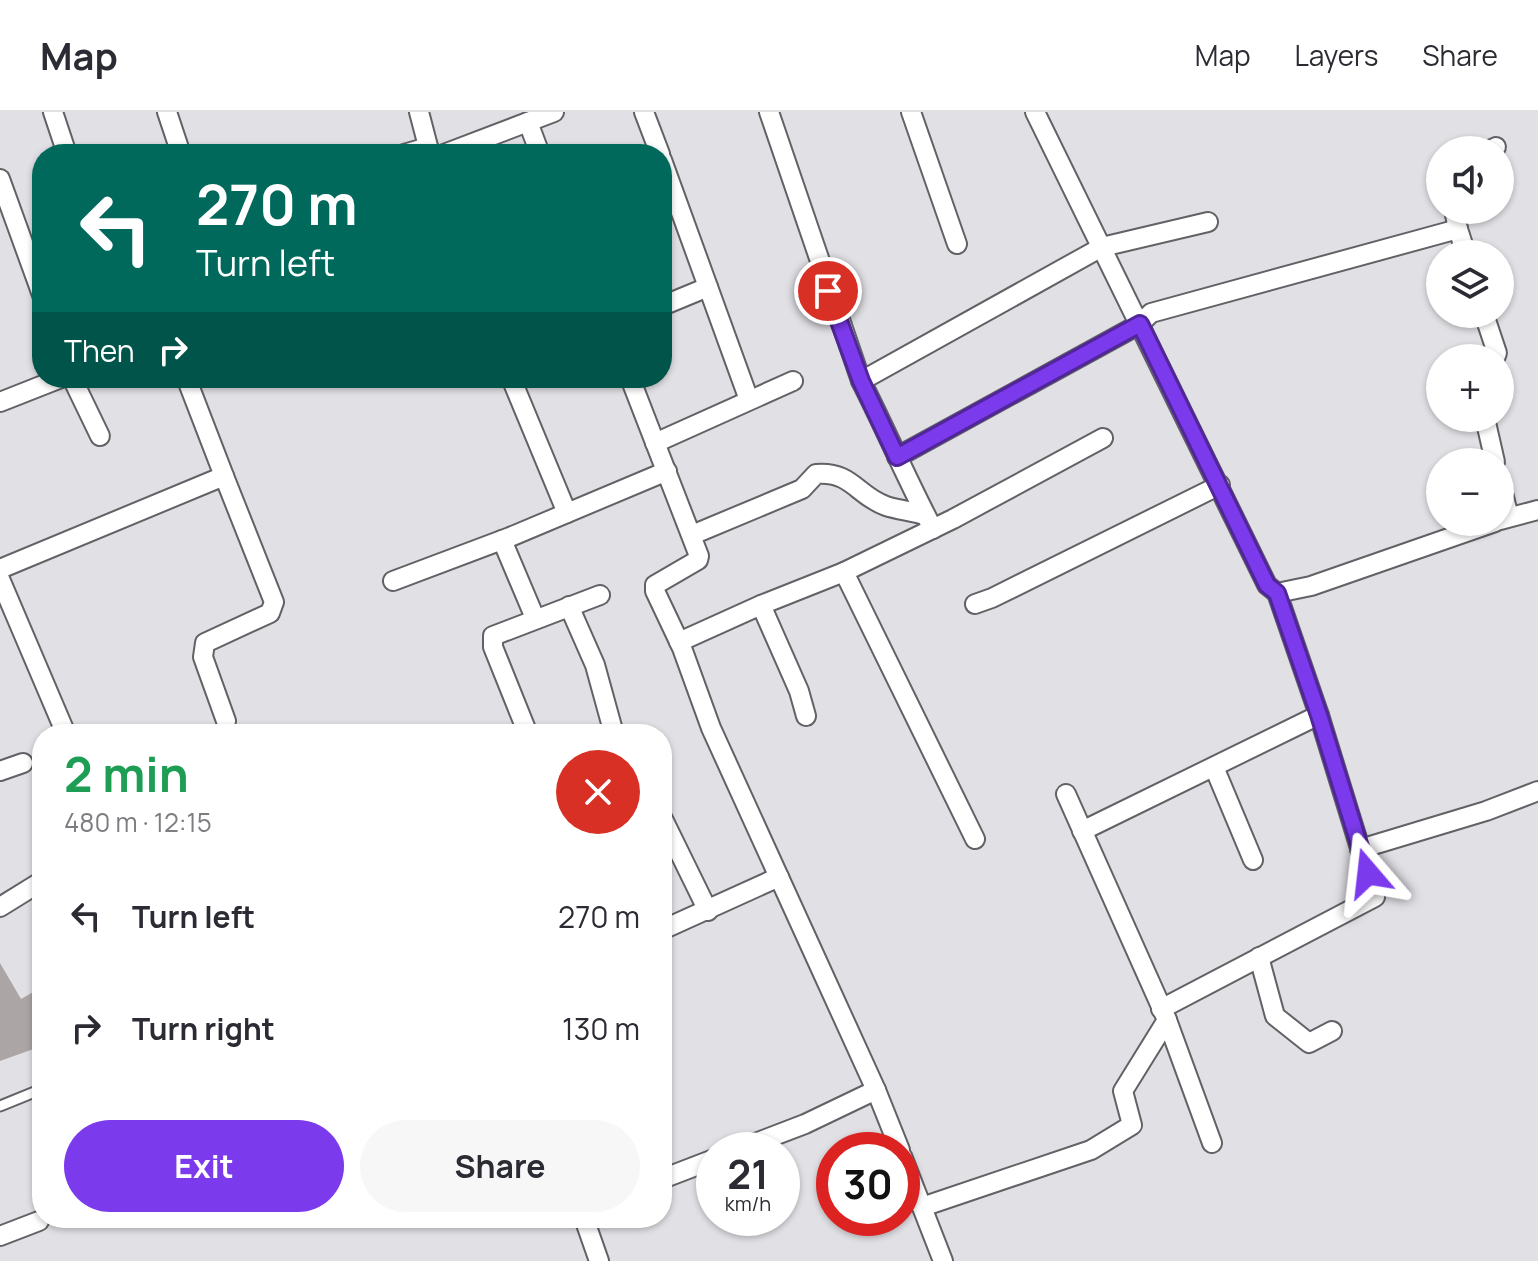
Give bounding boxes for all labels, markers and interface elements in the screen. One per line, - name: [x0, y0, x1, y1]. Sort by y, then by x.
- text: Map: [40, 29, 118, 81]
- text: Map: [1195, 36, 1251, 74]
- text: Layers: [1295, 36, 1378, 74]
- text: Share: [1422, 36, 1498, 74]
- map controls: [1426, 136, 1514, 536]
- button: sound: [1426, 136, 1514, 224]
- text: 270 m: [196, 165, 358, 242]
- icon: left: [64, 176, 168, 280]
- text: Turn left: [196, 238, 335, 287]
- button: layers: [1426, 240, 1514, 328]
- pin: [794, 257, 862, 325]
- icon: arrive: [806, 269, 850, 313]
- icon: right: [151, 328, 195, 372]
- text: Then: [64, 330, 135, 371]
- button: +: [1426, 344, 1514, 432]
- button: −: [1426, 448, 1514, 536]
- text: 2 min: [64, 741, 189, 806]
- button: close: [556, 750, 640, 834]
- text: 480 m · 12:15: [64, 804, 212, 840]
- position arrow: [1326, 831, 1410, 915]
- icon: left: [64, 894, 108, 938]
- text: Turn left: [132, 896, 255, 937]
- text: 270 m: [558, 896, 640, 937]
- icon: right: [64, 1006, 108, 1050]
- text: Turn right: [132, 1008, 275, 1049]
- text: 130 m: [562, 1008, 640, 1049]
- button: Exit: [64, 1120, 344, 1212]
- button: Share: [360, 1120, 640, 1212]
- speed limit sign: 30: [816, 1132, 920, 1236]
- text: 21: [727, 1146, 769, 1201]
- text: km/h: [725, 1190, 771, 1217]

